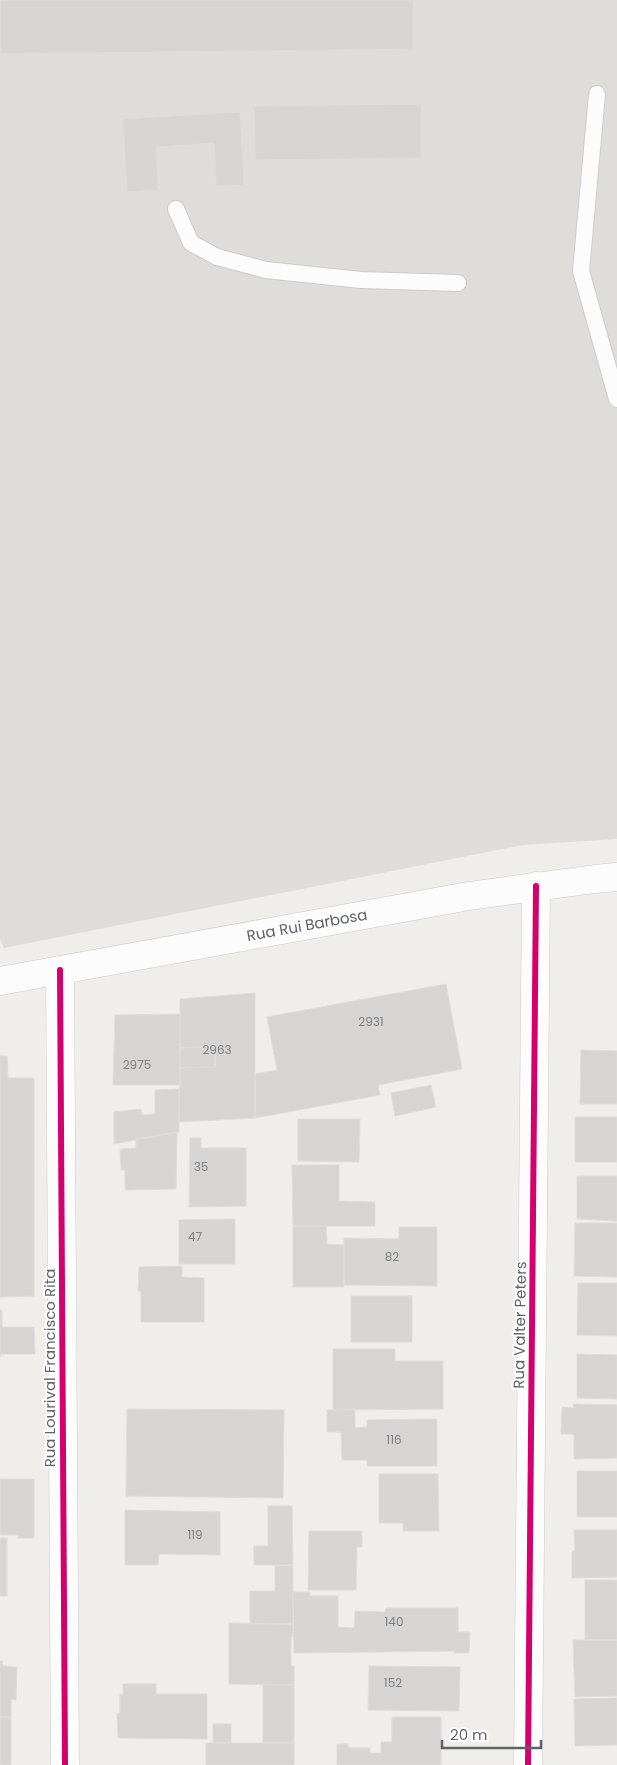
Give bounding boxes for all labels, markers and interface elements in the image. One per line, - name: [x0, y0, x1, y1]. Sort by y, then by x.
- street label: Rua Rui Barbosa: [245, 904, 369, 946]
- house number: 2931: [358, 1013, 384, 1030]
- house number: 2963: [202, 1041, 232, 1058]
- house number: 2975: [123, 1056, 151, 1073]
- house number: 35: [194, 1158, 208, 1175]
- house number: 47: [188, 1228, 202, 1245]
- house number: 82: [385, 1248, 399, 1265]
- street label: Rua Valter Peters: [508, 1261, 531, 1389]
- street label: Rua Lourival Francisco Rita: [39, 1269, 60, 1467]
- house number: 116: [386, 1431, 402, 1448]
- house number: 119: [187, 1526, 203, 1543]
- house number: 140: [385, 1613, 403, 1630]
- house number: 152: [384, 1674, 402, 1691]
- scale bar: [442, 1718, 541, 1750]
- text: 20 m: [450, 1724, 488, 1745]

